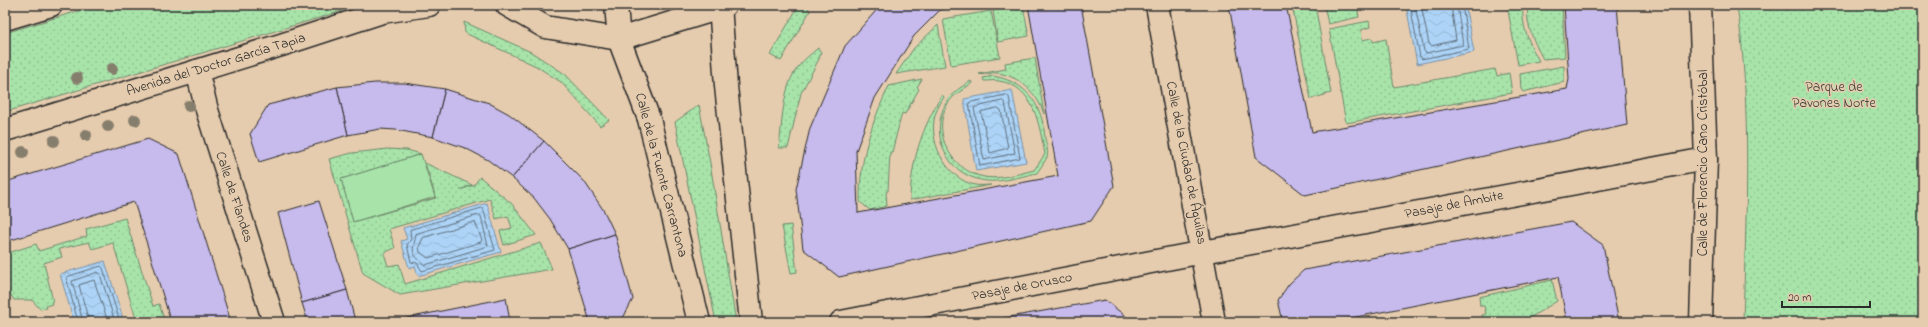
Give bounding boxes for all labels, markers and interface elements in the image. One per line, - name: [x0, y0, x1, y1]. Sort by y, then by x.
- street label: Avenida del Doctor García Tapia: [124, 28, 308, 102]
- street label: Calle de Florencio Cano Cristóbal: [1693, 70, 1714, 256]
- park label: Parque de Pavones Norte: [1792, 77, 1876, 114]
- street label: Calle de la Ciudad de Águilas: [1159, 79, 1213, 247]
- street label: Calle de la Fuente Carrantona: [629, 91, 693, 259]
- street label: Calle de Flandes: [209, 149, 259, 245]
- street label: Pasaje de Ambite: [1403, 185, 1506, 225]
- street label: Pasaje de Orusco: [970, 267, 1074, 307]
- scale bar: [1782, 283, 1870, 309]
- text: 20 m: [1788, 289, 1811, 307]

